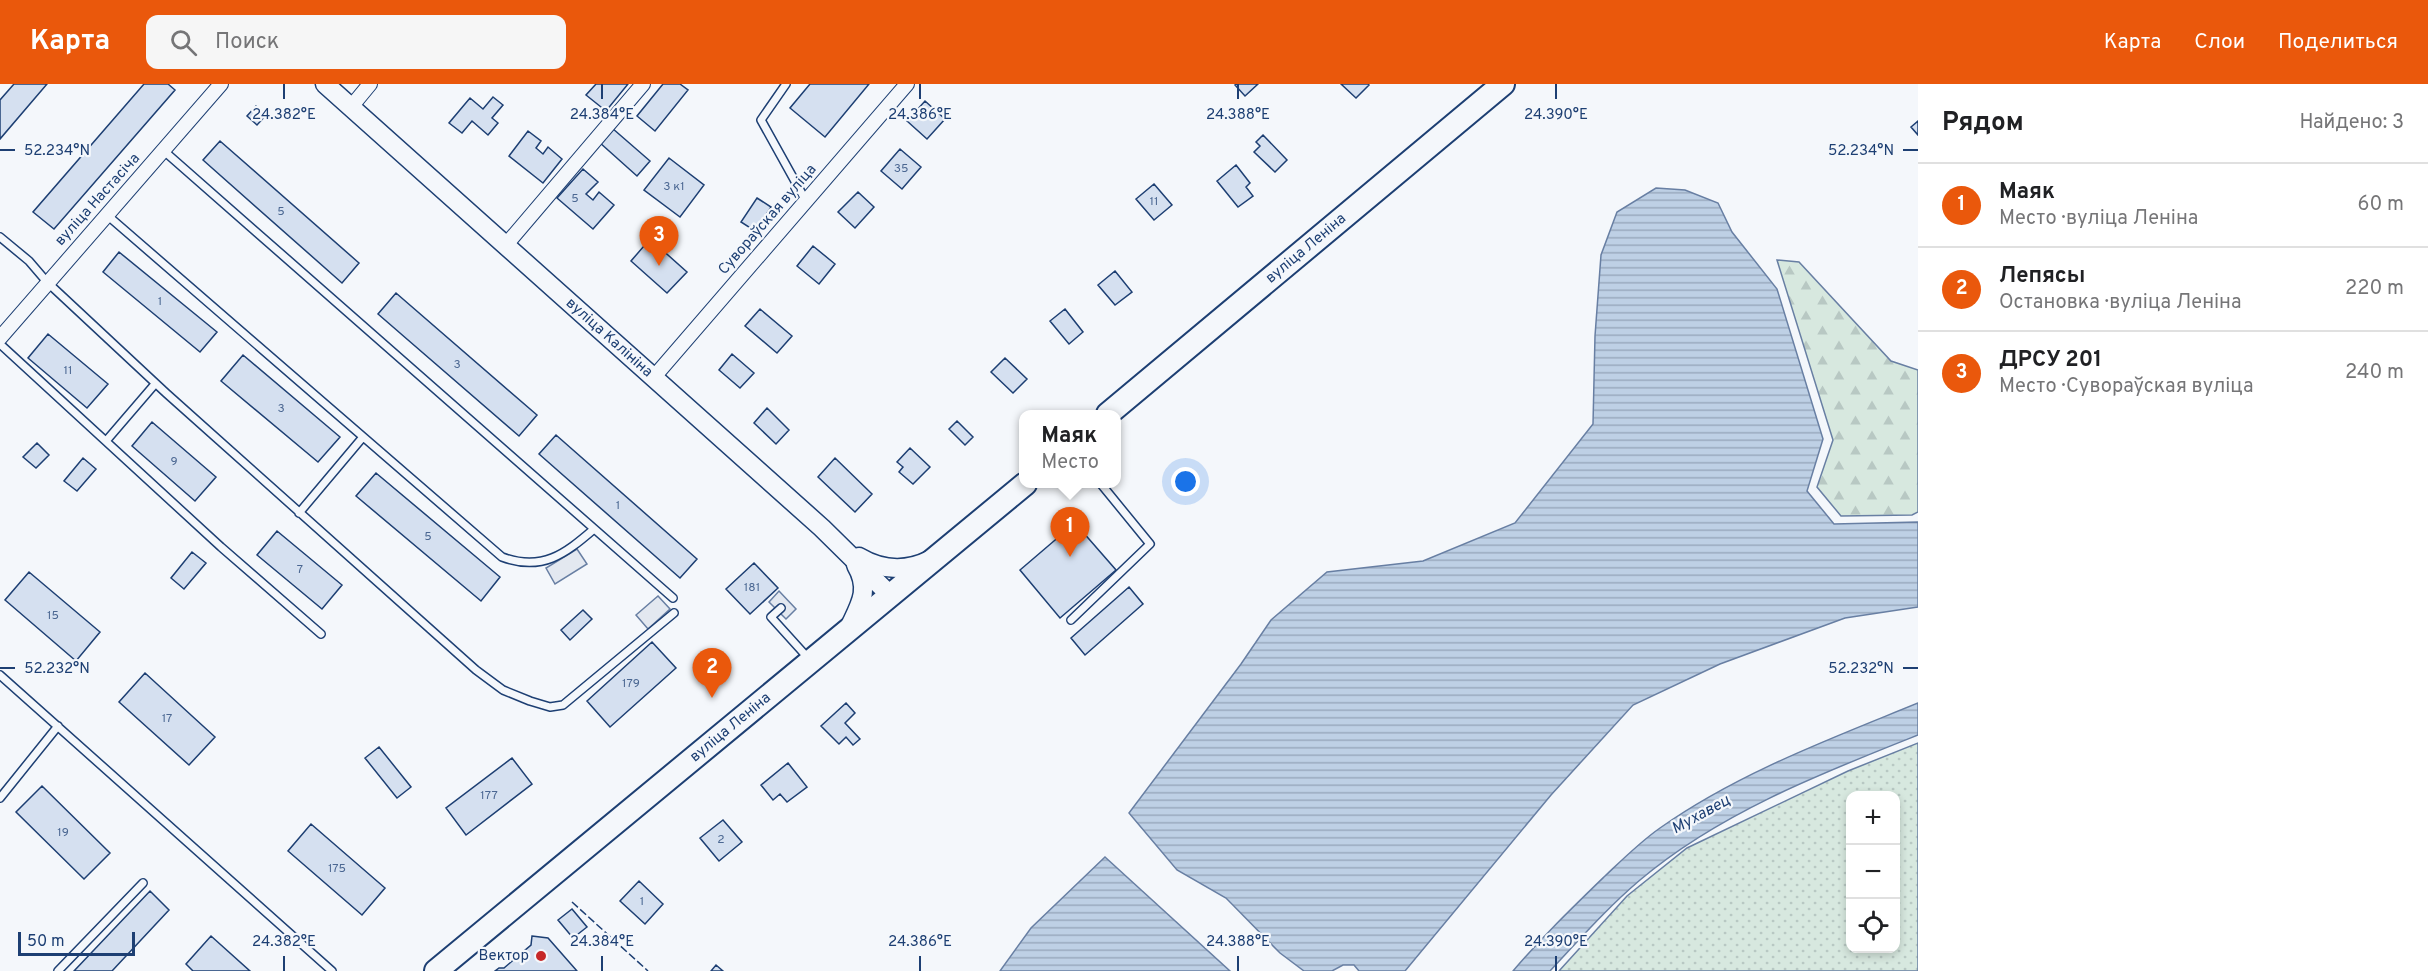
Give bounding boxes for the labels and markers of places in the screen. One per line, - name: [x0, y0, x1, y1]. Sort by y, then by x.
- pin: 3: [640, 216, 678, 266]
- pin: 1: [1050, 508, 1090, 557]
- pin: 2: [692, 648, 732, 698]
- place label: Вектор: [479, 947, 529, 966]
- marker: Вектор: [534, 949, 548, 963]

